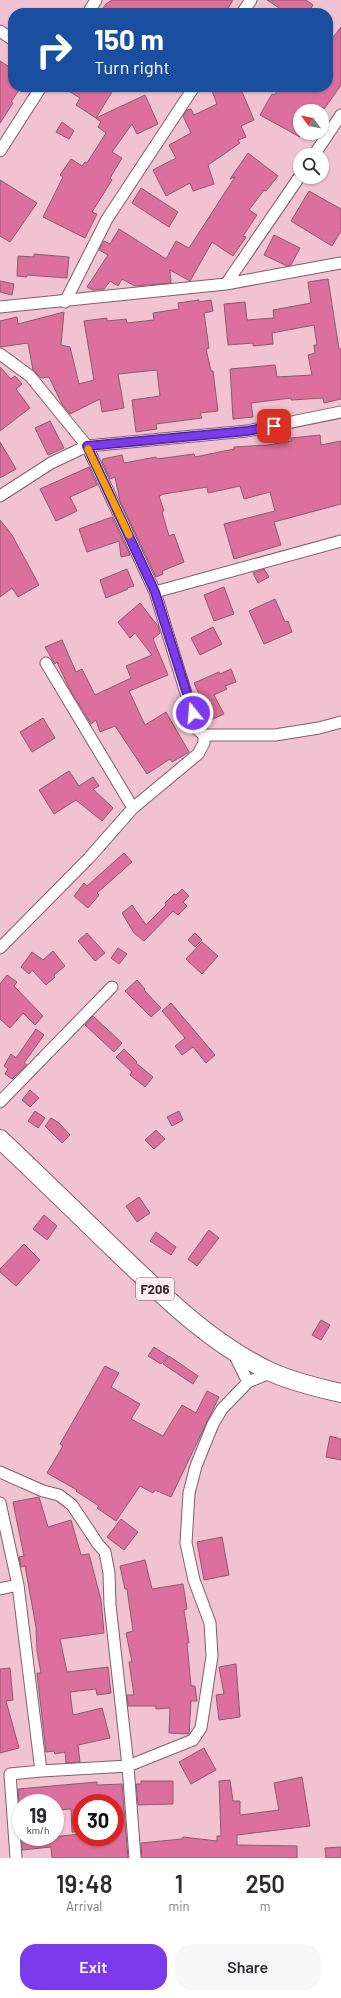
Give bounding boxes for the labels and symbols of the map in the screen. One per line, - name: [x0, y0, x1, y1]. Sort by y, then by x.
- north arrow: [293, 104, 329, 140]
- pin: [257, 409, 291, 443]
- position arrow: [172, 692, 214, 734]
- road number: F206: [136, 1278, 174, 1300]
- speed limit sign: 30: [72, 1794, 124, 1846]

